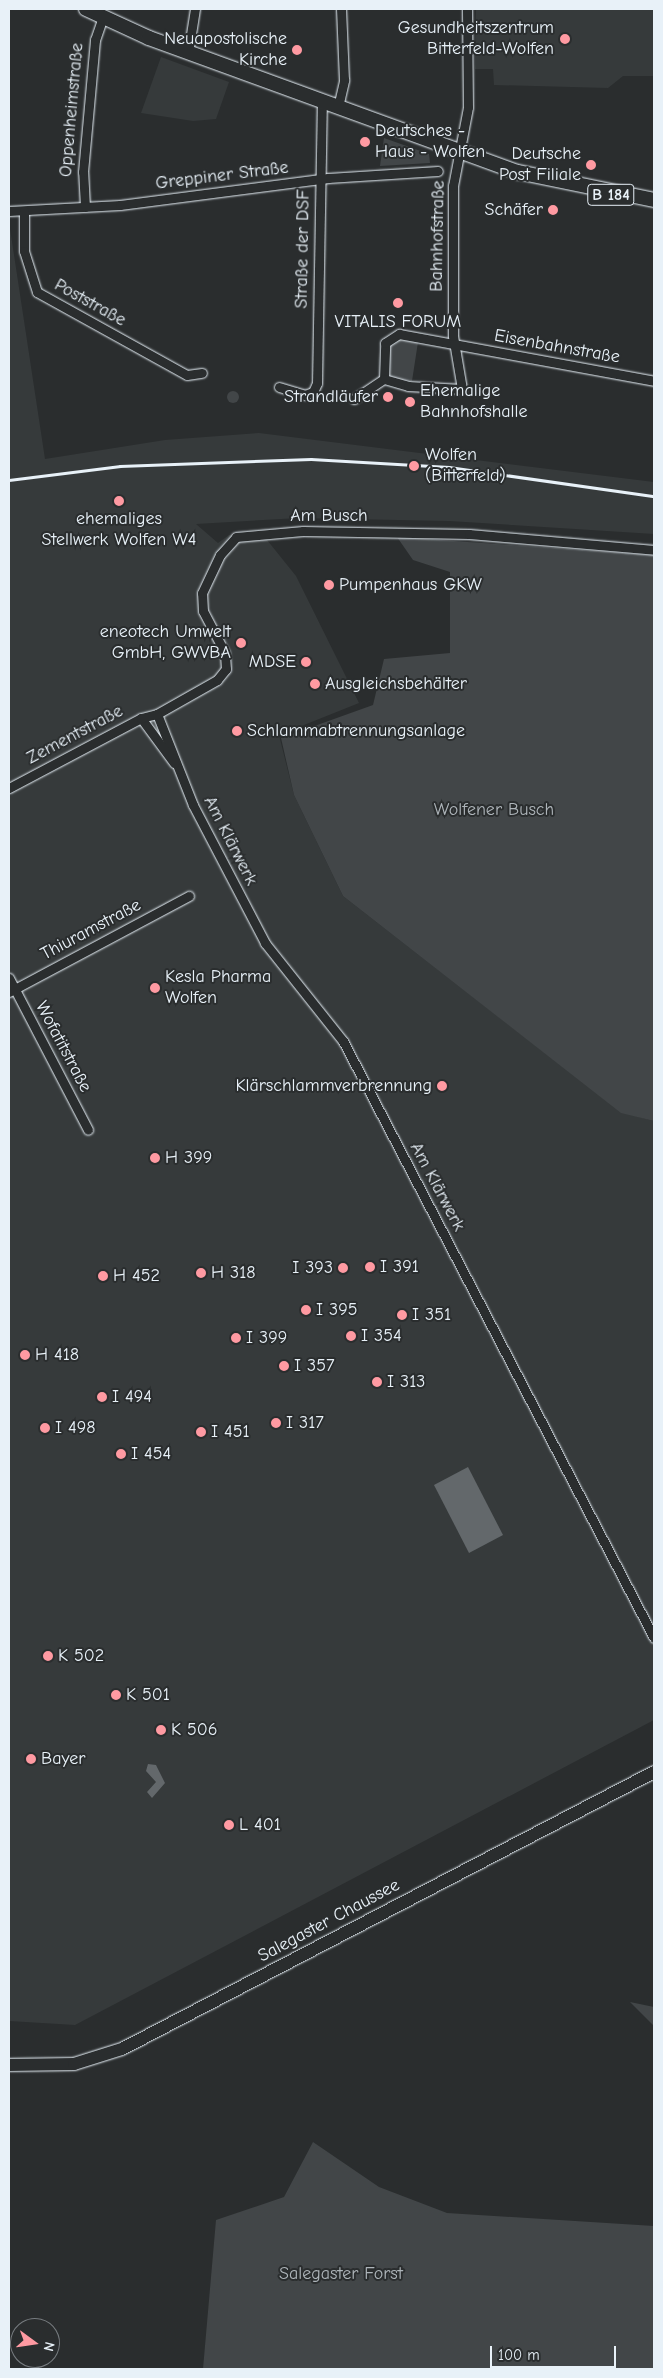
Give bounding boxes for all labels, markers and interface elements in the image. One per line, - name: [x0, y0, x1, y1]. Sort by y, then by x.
- place label: Gesundheitszentrum Bitterfeld-Wolfen: [398, 18, 554, 60]
- place label: Neuapostolische Kirche: [164, 29, 287, 72]
- marker: Gesundheitszentrum Bitterfeld-Wolfen: [558, 32, 572, 46]
- street label: Oppenheimstraße: [55, 42, 89, 178]
- marker: Neuapostolische Kirche: [291, 44, 303, 56]
- place label: Deutsches - Haus - Wolfen: [375, 121, 485, 163]
- marker: Deutsches - Haus - Wolfen: [359, 136, 371, 148]
- place label: Deutsche Post Filiale: [499, 144, 581, 186]
- street label: Greppiner Straße: [154, 157, 290, 195]
- marker: Deutsche Post Filiale: [585, 159, 597, 171]
- street label: Bahnhofstraße: [426, 180, 450, 292]
- road number: B 184: [587, 182, 635, 208]
- street label: Straße der DSF: [291, 189, 315, 309]
- place label: Schäfer: [485, 199, 543, 221]
- marker: Schäfer: [547, 204, 559, 216]
- street label: Poststraße: [50, 275, 130, 331]
- marker: VITALIS FORUM: [392, 297, 404, 309]
- place label: VITALIS FORUM: [335, 311, 461, 333]
- street label: Eisenbahnstraße: [493, 325, 621, 369]
- place label: Ehemalige Bahnhofshalle: [420, 381, 527, 424]
- place label: Strandläufer: [284, 386, 378, 408]
- marker: Strandläufer: [382, 391, 394, 403]
- marker: Ehemalige Bahnhofshalle: [404, 396, 416, 408]
- place label: Wolfen (Bitterfeld): [425, 445, 506, 488]
- marker: Wolfen (Bitterfeld): [407, 459, 421, 473]
- marker: ehemaliges Stellwerk Wolfen W4: [113, 495, 125, 507]
- street label: Am Busch: [290, 505, 368, 527]
- place label: ehemaliges Stellwerk Wolfen W4: [41, 509, 197, 552]
- place label: Pumpenhaus GKW: [339, 574, 482, 596]
- marker: Pumpenhaus GKW: [323, 579, 335, 591]
- place label: eneotech Umwelt GmbH, GWVBA: [100, 622, 231, 664]
- marker: eneotech Umwelt GmbH, GWVBA: [235, 637, 247, 649]
- place label: MDSE: [249, 651, 296, 673]
- marker: MDSE: [300, 656, 312, 668]
- place label: Ausgleichsbehälter: [325, 673, 467, 695]
- marker: Ausgleichsbehälter: [309, 678, 321, 690]
- street label: Zementstraße: [23, 701, 127, 769]
- place label: Schlammabtrennungsanlage: [247, 720, 465, 742]
- marker: Schlammabtrennungsanlage: [231, 725, 243, 737]
- street label: Am Klärwerk: [198, 793, 262, 889]
- park label: Wolfener Busch: [434, 799, 554, 821]
- street label: Thiuramstraße: [37, 895, 145, 965]
- place label: Kesla Pharma Wolfen: [165, 967, 271, 1010]
- marker: Kesla Pharma Wolfen: [149, 982, 161, 994]
- street label: Wofatitstraße: [30, 998, 96, 1096]
- place label: Klärschlammverbrennung: [235, 1075, 432, 1097]
- marker: Klärschlammverbrennung: [436, 1080, 448, 1092]
- street label: Am Klärwerk: [405, 1139, 469, 1235]
- place label: H 399: [165, 1147, 212, 1169]
- marker: H 399: [149, 1152, 161, 1164]
- place label: I 391: [380, 1256, 419, 1278]
- place label: I 393: [292, 1257, 333, 1279]
- marker: I 391: [364, 1261, 376, 1273]
- place label: H 318: [211, 1262, 256, 1284]
- marker: I 393: [337, 1262, 349, 1274]
- place label: H 452: [113, 1265, 160, 1287]
- marker: H 318: [195, 1267, 207, 1279]
- marker: H 452: [97, 1270, 109, 1282]
- place label: I 395: [316, 1299, 357, 1321]
- marker: I 395: [300, 1304, 312, 1316]
- place label: I 351: [412, 1304, 451, 1326]
- marker: I 351: [396, 1309, 408, 1321]
- place label: I 354: [361, 1325, 402, 1347]
- place label: I 399: [246, 1327, 287, 1349]
- marker: I 354: [345, 1330, 357, 1342]
- marker: I 399: [230, 1332, 242, 1344]
- place label: H 418: [35, 1344, 79, 1366]
- marker: H 418: [19, 1349, 31, 1361]
- place label: I 357: [294, 1355, 334, 1377]
- marker: I 357: [278, 1360, 290, 1372]
- place label: I 313: [387, 1371, 425, 1393]
- marker: I 313: [371, 1376, 383, 1388]
- place label: I 494: [112, 1386, 152, 1408]
- marker: I 494: [96, 1391, 108, 1403]
- place label: I 317: [286, 1412, 324, 1434]
- place label: I 498: [55, 1417, 96, 1439]
- marker: I 317: [270, 1417, 282, 1429]
- place label: I 451: [211, 1421, 250, 1443]
- marker: I 498: [39, 1422, 51, 1434]
- marker: I 451: [195, 1426, 207, 1438]
- place label: I 454: [131, 1443, 171, 1465]
- marker: I 454: [115, 1448, 127, 1460]
- place label: K 502: [58, 1645, 104, 1667]
- marker: K 502: [42, 1650, 54, 1662]
- place label: K 501: [126, 1684, 170, 1706]
- marker: K 501: [110, 1689, 122, 1701]
- place label: K 506: [171, 1719, 218, 1741]
- marker: K 506: [155, 1724, 167, 1736]
- place label: Bayer: [41, 1748, 85, 1770]
- marker: Bayer: [25, 1753, 37, 1765]
- place label: L 401: [239, 1814, 281, 1836]
- marker: L 401: [223, 1819, 235, 1831]
- street label: Salegaster Chaussee: [254, 1875, 404, 1967]
- park label: Salegaster Forst: [279, 2263, 403, 2285]
- north arrow: [10, 2318, 60, 2368]
- scale bar: [493, 2336, 619, 2368]
- text: N: [40, 2340, 58, 2353]
- text: 100 m: [498, 2346, 540, 2364]

